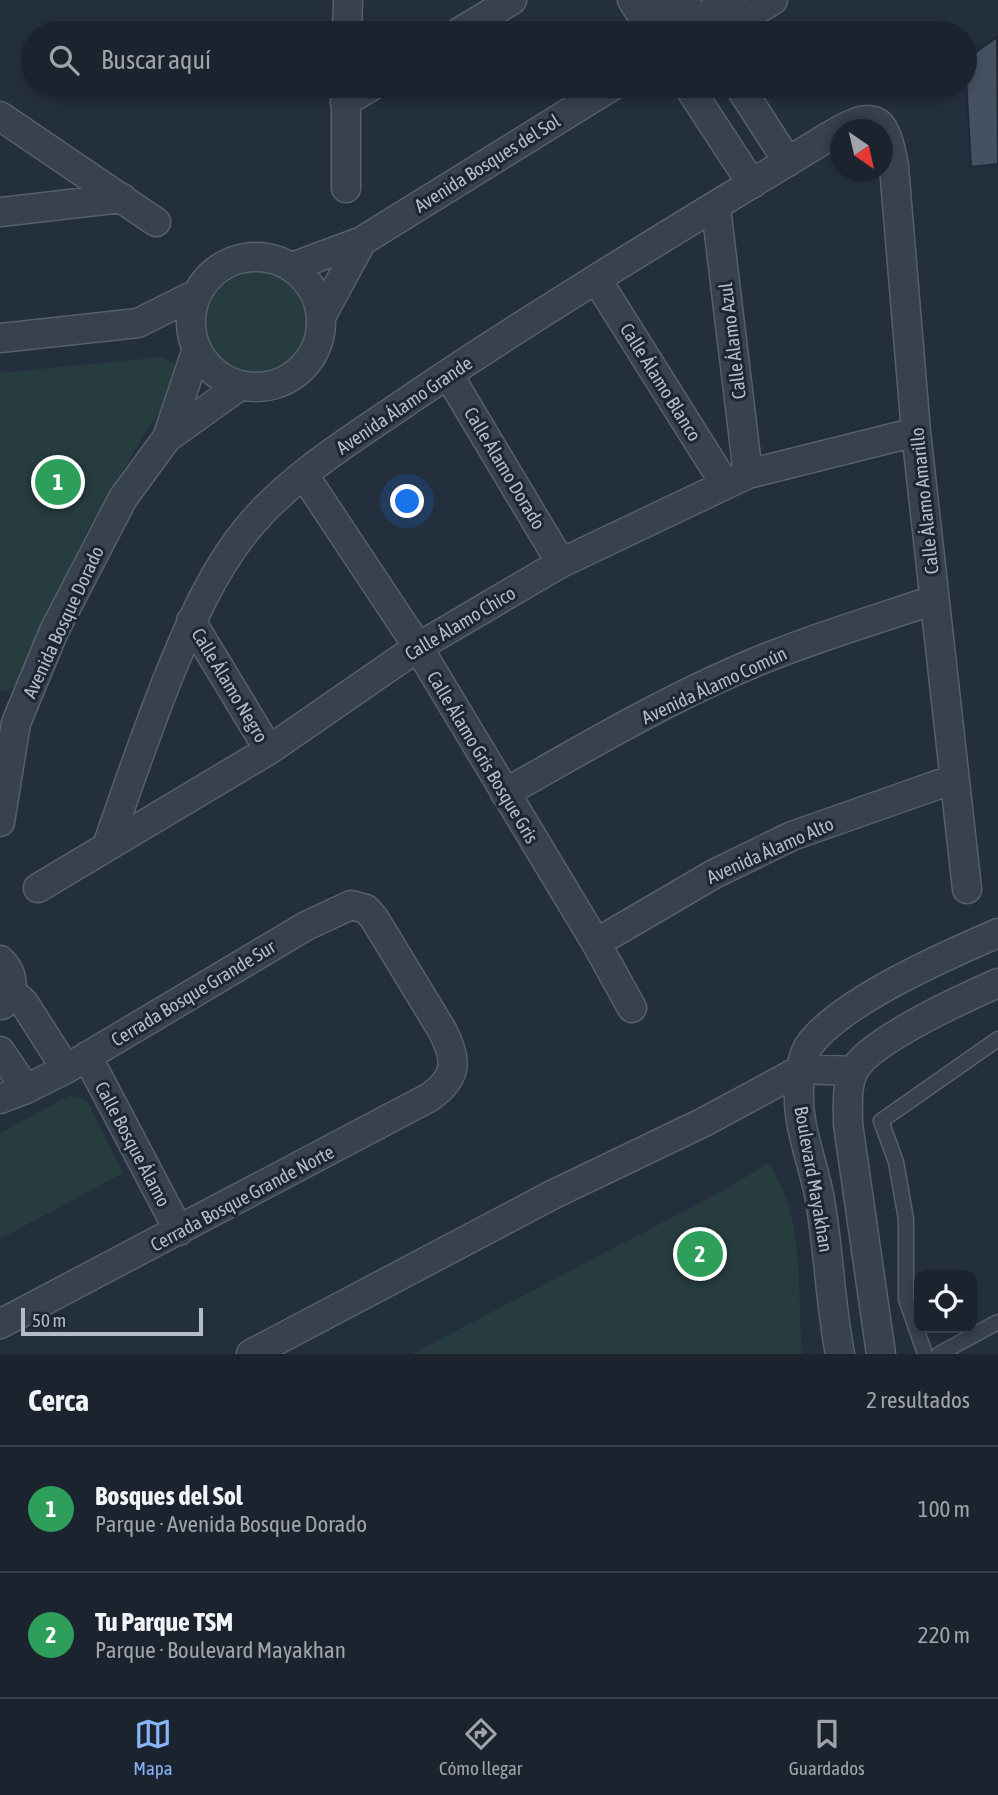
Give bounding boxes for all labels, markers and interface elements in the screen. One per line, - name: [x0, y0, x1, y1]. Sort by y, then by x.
- search box: [21, 21, 977, 98]
- icon: search: [45, 41, 83, 79]
- text: Buscar aquí: [101, 45, 211, 75]
- street label: Avenida Bosques del Sol: [410, 109, 564, 217]
- north arrow: [830, 119, 893, 182]
- street label: Calle Álamo Azul: [714, 281, 750, 401]
- street label: Calle Álamo Blanco: [616, 319, 706, 445]
- street label: Avenida Álamo Grande: [332, 351, 476, 459]
- street label: Calle Álamo Dorado: [460, 403, 550, 533]
- street label: Calle Álamo Amarillo: [905, 426, 943, 575]
- pin: 1: [35, 456, 81, 508]
- your location: [390, 484, 424, 518]
- street label: Avenida Bosque Dorado: [18, 542, 108, 702]
- street label: Calle Álamo Chico: [401, 581, 519, 665]
- street label: Calle Álamo Negro: [187, 624, 273, 746]
- street label: Avenida Álamo Común: [638, 642, 790, 728]
- street label: Calle Álamo Gris Bosque Gris: [423, 667, 543, 847]
- street label: Avenida Álamo Alto: [703, 812, 837, 888]
- street label: Cerrada Bosque Grande Sur: [107, 935, 279, 1051]
- street label: Calle Bosque Álamo: [91, 1078, 175, 1210]
- street label: Boulevard Mayakhan: [790, 1104, 838, 1254]
- street label: Cerrada Bosque Grande Norte: [147, 1140, 337, 1256]
- pin: 2: [677, 1228, 723, 1280]
- map controls: [914, 1270, 977, 1333]
- button: locate: [914, 1270, 977, 1333]
- scale bar: [21, 1305, 203, 1337]
- text: 50 m: [32, 1309, 66, 1331]
- text: Cerca: [28, 1383, 89, 1417]
- text: 2 resultados: [866, 1387, 970, 1413]
- text: Bosques del Sol: [95, 1481, 243, 1511]
- text: 1: [46, 1496, 56, 1522]
- text: 100 m: [918, 1496, 970, 1522]
- text: Parque · Avenida Bosque Dorado: [95, 1511, 367, 1537]
- text: Tu Parque TSM: [95, 1607, 233, 1637]
- text: 2: [46, 1622, 56, 1648]
- text: 220 m: [918, 1622, 970, 1648]
- text: Parque · Boulevard Mayakhan: [95, 1637, 346, 1663]
- tab: Mapa: [133, 1715, 173, 1779]
- tab: Cómo llegar: [439, 1715, 522, 1779]
- tab: Guardados: [789, 1715, 865, 1779]

